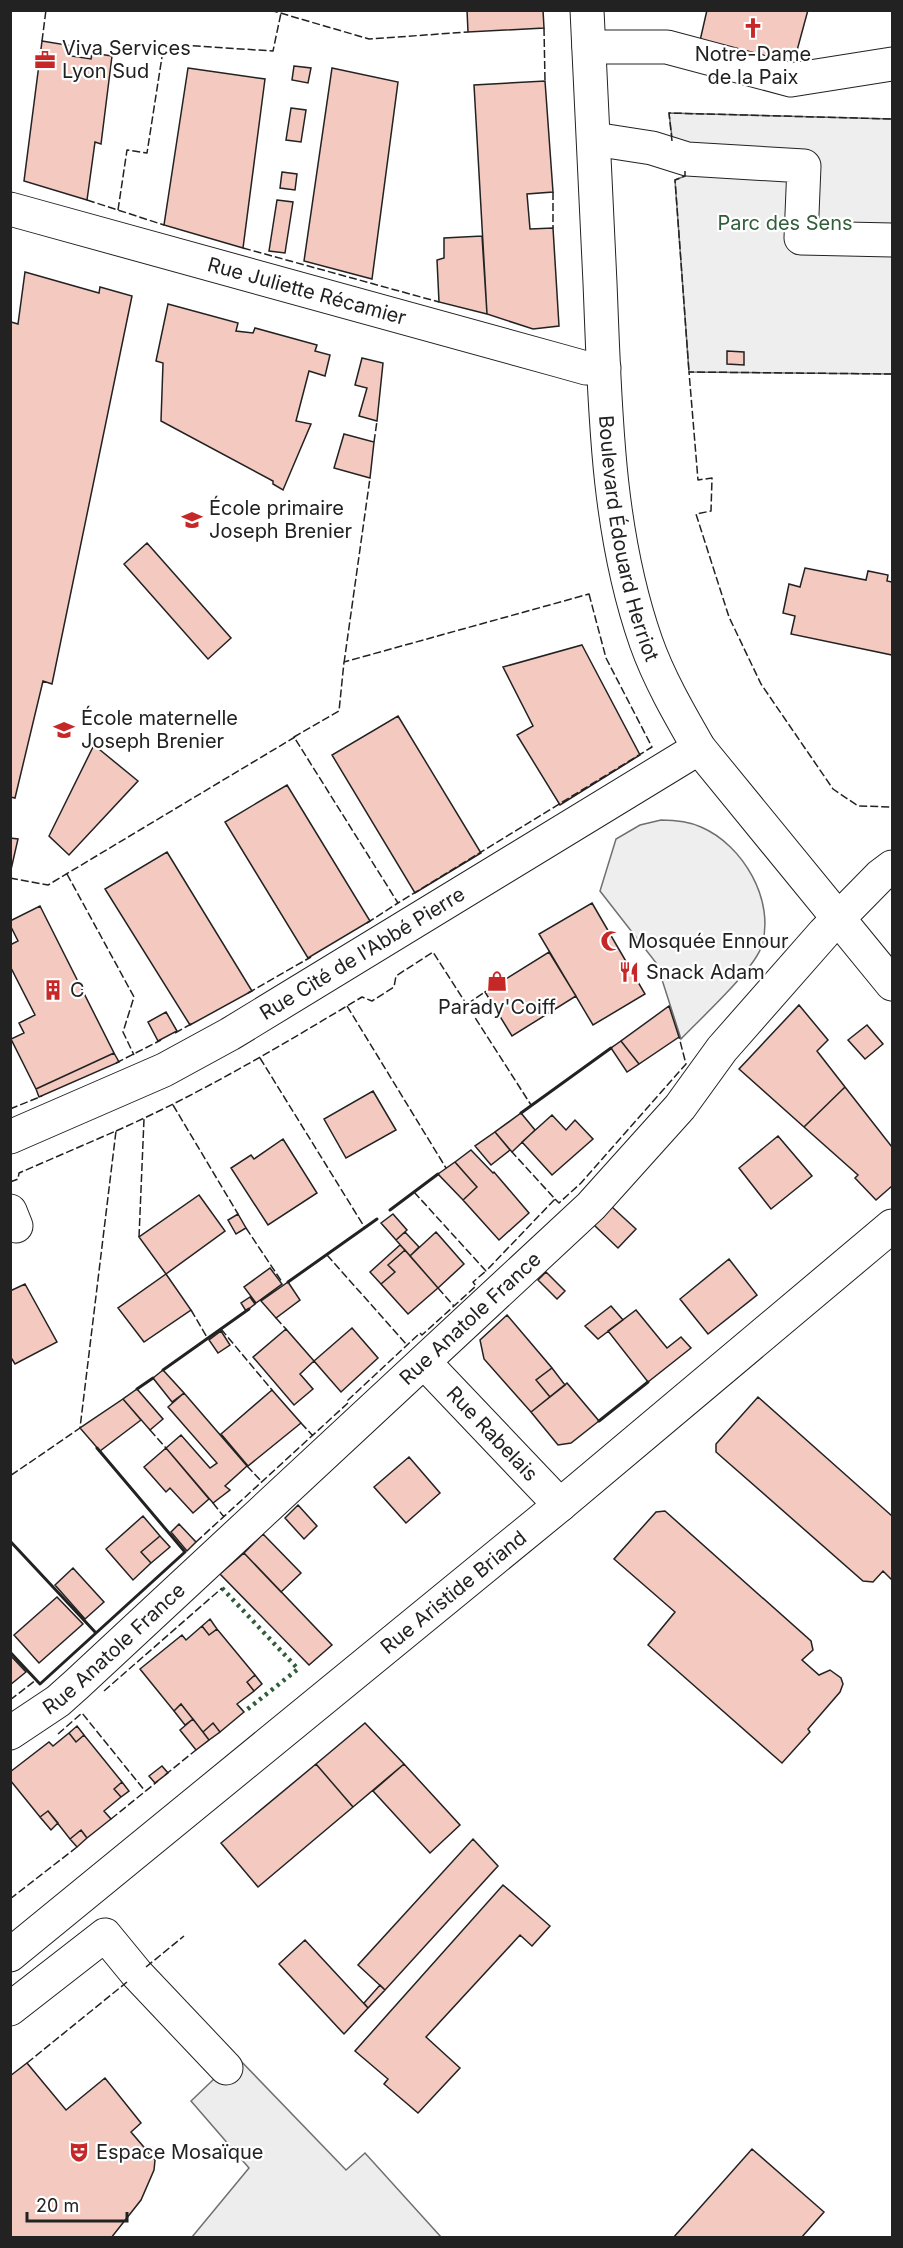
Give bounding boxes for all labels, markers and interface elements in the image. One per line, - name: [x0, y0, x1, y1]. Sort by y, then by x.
- church icon: Notre-Dame de la Paix: [741, 16, 765, 40]
- place label: Viva Services Lyon Sud: [62, 36, 191, 83]
- place label: Notre-Dame de la Paix: [695, 42, 811, 89]
- office icon: Viva Services Lyon Sud: [33, 48, 57, 72]
- park label: Parc des Sens: [717, 211, 853, 235]
- street label: Rue Juliette Récamier: [205, 252, 409, 330]
- street label: Boulevard Édouard Herriot: [594, 414, 664, 665]
- place label: École primaire Joseph Brenier: [209, 495, 353, 543]
- school or university icon: École primaire Joseph Brenier: [180, 508, 204, 532]
- place label: École maternelle Joseph Brenier: [81, 705, 238, 753]
- school or university icon: École maternelle Joseph Brenier: [52, 718, 76, 742]
- street label: Rue Cité de l'Abbé Pierre: [255, 882, 469, 1025]
- mosque icon: Mosquée Ennour: [599, 929, 623, 953]
- place label: Mosquée Ennour: [628, 929, 789, 953]
- restaurant icon: Snack Adam: [617, 960, 641, 984]
- place label: Snack Adam: [646, 960, 765, 984]
- shop icon: Parady'Coiff: [485, 969, 509, 993]
- building icon: C: [41, 978, 65, 1002]
- place label: C: [70, 978, 85, 1002]
- place label: Parady'Coiff: [438, 995, 557, 1019]
- street label: Rue Anatole France: [394, 1247, 546, 1390]
- street label: Rue Rabelais: [442, 1381, 543, 1486]
- street label: Rue Aristide Briand: [376, 1526, 531, 1659]
- street label: Rue Anatole France: [38, 1578, 190, 1720]
- theatre icon: Espace Mosaïque: [67, 2140, 91, 2164]
- place label: Espace Mosaïque: [96, 2140, 263, 2164]
- scale bar: [27, 2185, 128, 2223]
- text: 20 m: [36, 2195, 79, 2216]

